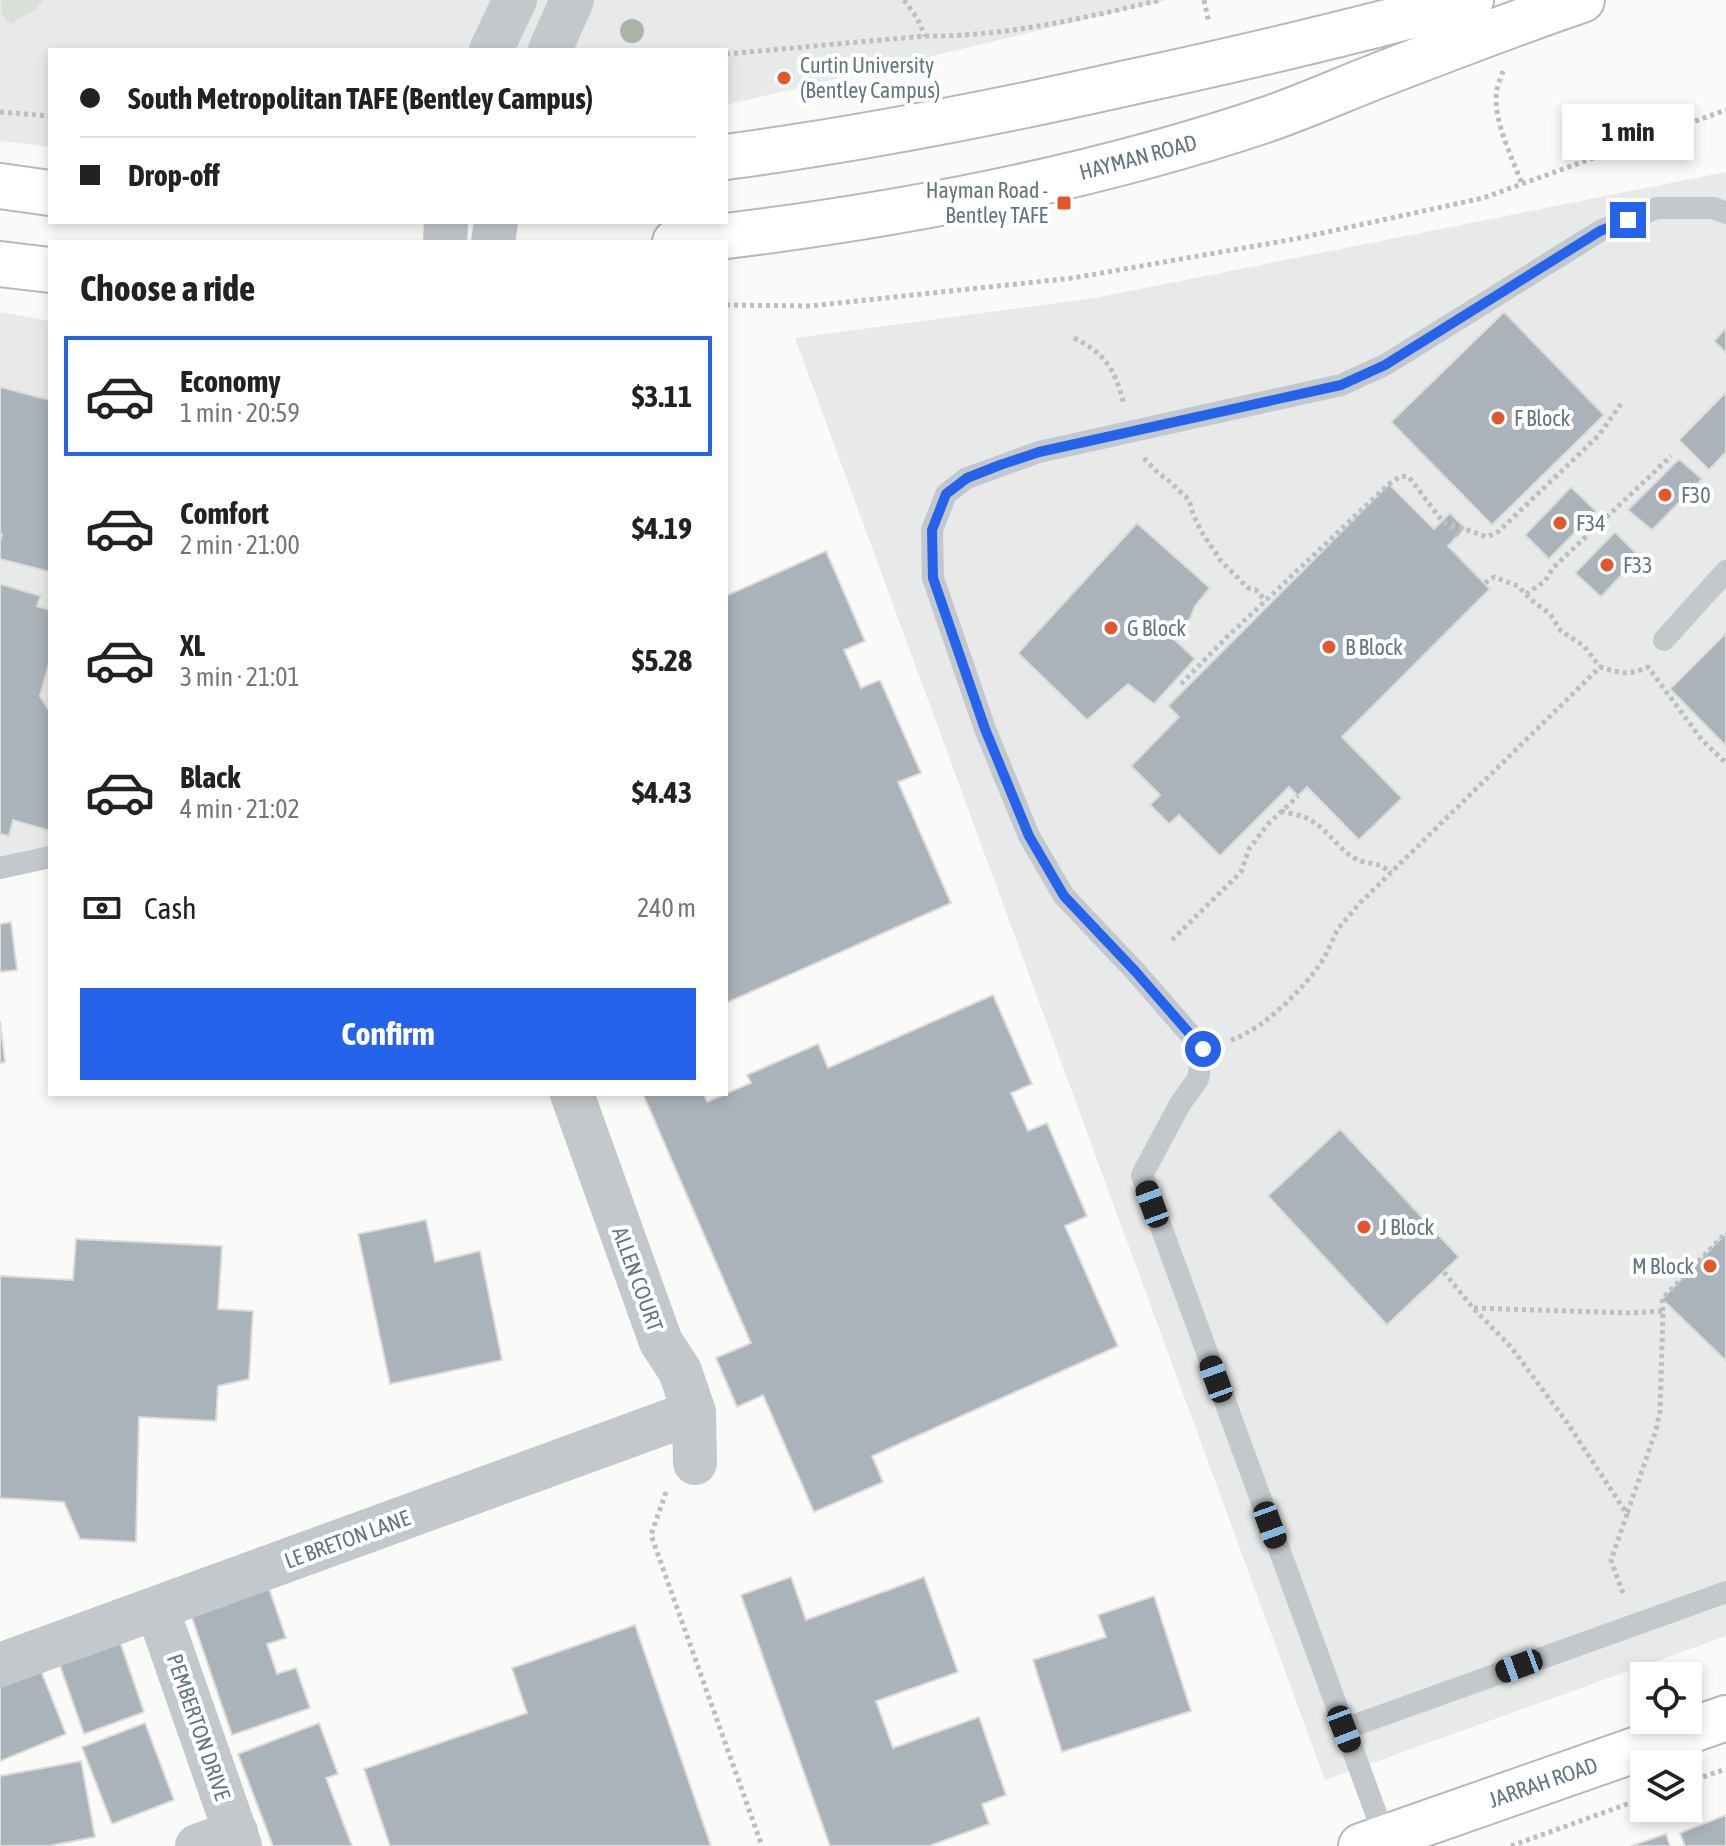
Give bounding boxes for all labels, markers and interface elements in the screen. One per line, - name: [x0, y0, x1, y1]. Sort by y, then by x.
- place label: Curtin University (Bentley Campus): [800, 52, 940, 103]
- marker: Curtin University (Bentley Campus): [775, 69, 793, 87]
- text: South Metropolitan TAFE (Bentley Campus): [128, 81, 593, 115]
- callout: 1 min: [1562, 104, 1694, 160]
- text: 1 min: [1601, 117, 1655, 147]
- street label: HAYMAN ROAD: [1076, 129, 1200, 185]
- text: Drop-off: [128, 158, 220, 192]
- place label: Hayman Road - Bentley TAFE: [926, 177, 1049, 228]
- marker: Hayman Road - Bentley TAFE: [1055, 194, 1073, 212]
- route end: [1610, 202, 1646, 238]
- text: Choose a ride: [80, 267, 255, 309]
- icon: car: [84, 360, 156, 432]
- text: Economy: [180, 364, 281, 398]
- text: $3.11: [632, 379, 692, 413]
- text: 1 min · 20:59: [180, 398, 300, 428]
- place label: F Block: [1514, 405, 1570, 431]
- marker: F Block: [1489, 409, 1507, 427]
- place label: F30: [1681, 482, 1711, 508]
- marker: F30: [1656, 486, 1674, 504]
- icon: car: [84, 492, 156, 564]
- text: Comfort: [180, 496, 269, 530]
- place label: F34: [1576, 510, 1606, 536]
- text: $4.19: [632, 511, 692, 545]
- marker: F34: [1551, 514, 1569, 532]
- text: 2 min · 21:00: [180, 530, 300, 560]
- place label: F33: [1623, 552, 1653, 578]
- marker: F33: [1598, 556, 1616, 574]
- place label: G Block: [1127, 615, 1186, 641]
- marker: G Block: [1102, 619, 1120, 637]
- icon: car: [84, 624, 156, 696]
- text: XL: [180, 628, 205, 662]
- place label: B Block: [1345, 634, 1403, 660]
- marker: B Block: [1320, 638, 1338, 656]
- text: $5.28: [632, 643, 692, 677]
- text: 3 min · 21:01: [180, 662, 300, 692]
- icon: car: [84, 756, 156, 828]
- text: Black: [180, 760, 240, 794]
- text: $4.43: [632, 775, 692, 809]
- text: 4 min · 21:02: [180, 794, 300, 824]
- icon: cash: [80, 886, 124, 930]
- text: Cash: [144, 891, 197, 925]
- text: 240 m: [637, 893, 696, 923]
- button: Confirm: [80, 988, 696, 1080]
- route start: [1185, 1031, 1221, 1067]
- car: [1133, 1177, 1171, 1231]
- place label: J Block: [1380, 1214, 1435, 1240]
- marker: J Block: [1355, 1218, 1373, 1236]
- street label: ALLEN COURT: [607, 1223, 669, 1335]
- place label: M Block: [1632, 1253, 1694, 1279]
- marker: M Block: [1701, 1257, 1719, 1275]
- car: [1197, 1352, 1235, 1406]
- car: [1251, 1498, 1289, 1552]
- street label: LE BRETON LANE: [281, 1504, 414, 1574]
- car: [1492, 1647, 1546, 1685]
- street label: PEMBERTON DRIVE: [162, 1651, 236, 1804]
- map controls: [1630, 1662, 1702, 1822]
- button: locate: [1630, 1662, 1702, 1734]
- car: [1324, 1702, 1364, 1756]
- button: layers: [1630, 1750, 1702, 1822]
- street label: JARRAH ROAD: [1485, 1751, 1601, 1813]

